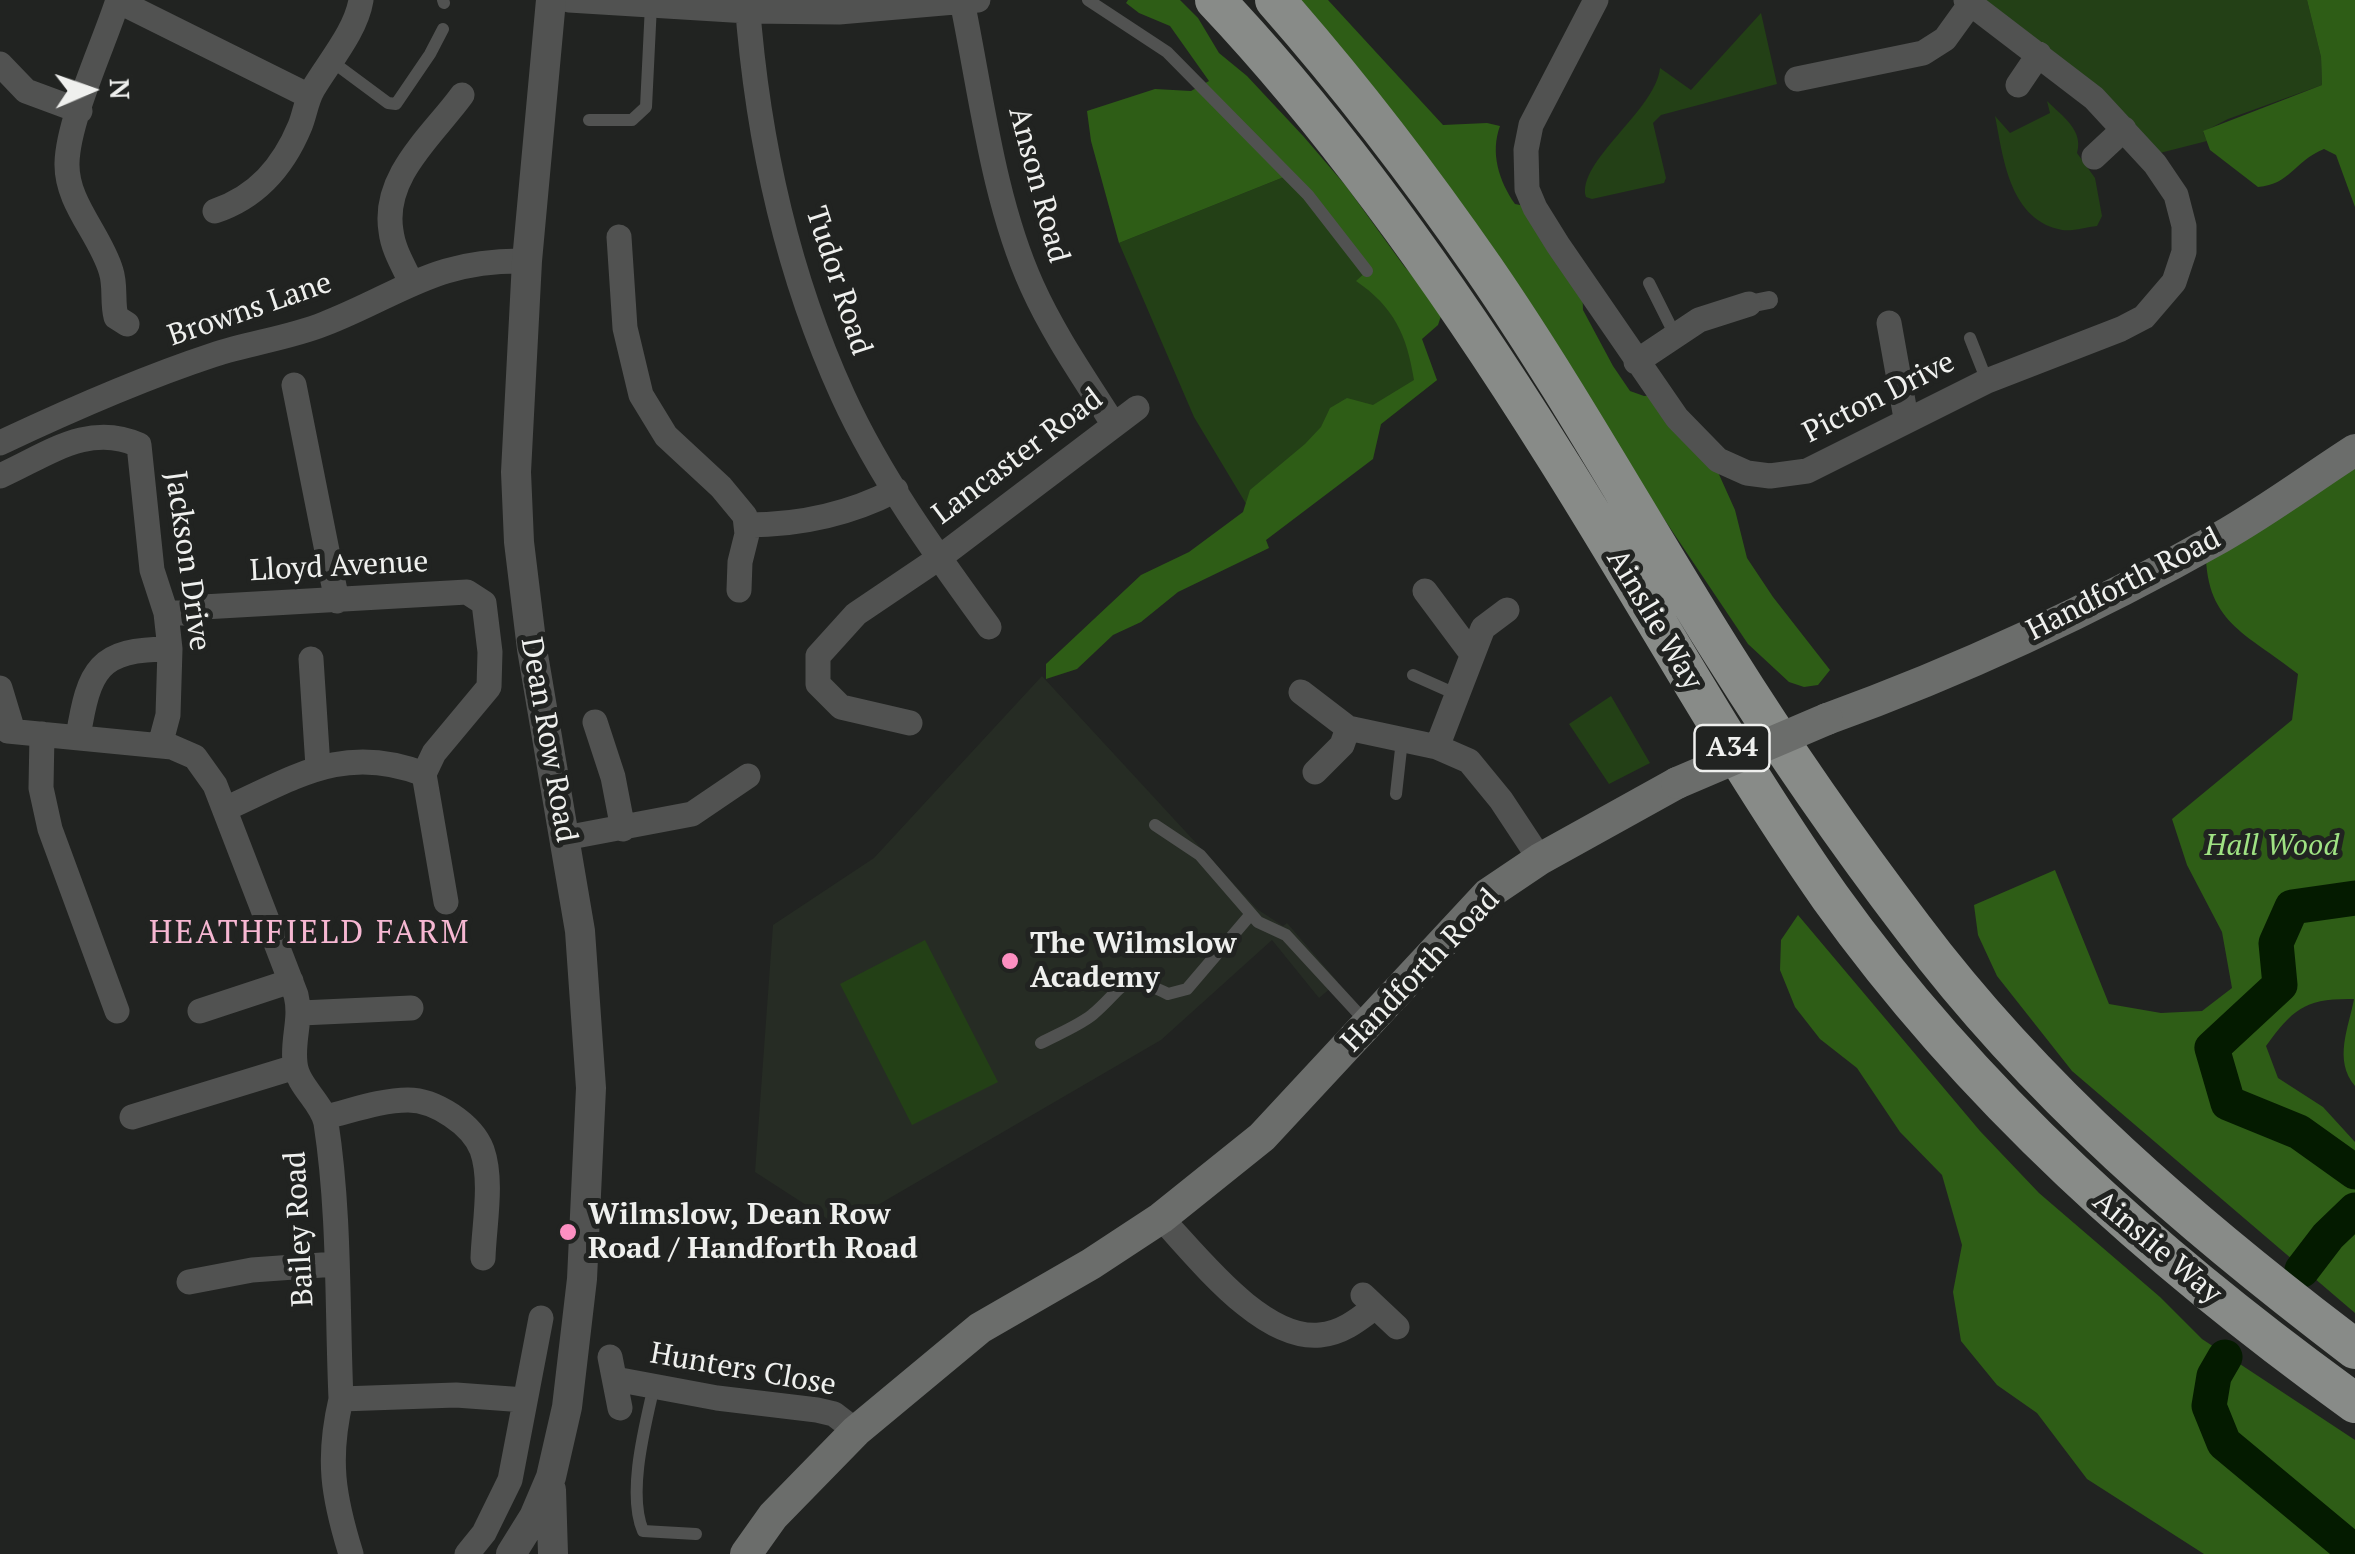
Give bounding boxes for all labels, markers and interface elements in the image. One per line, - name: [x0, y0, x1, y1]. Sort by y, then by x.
- north arrow: [40, 40, 140, 140]
- text: N: [102, 78, 139, 100]
- street label: Anson Road: [1000, 103, 1076, 267]
- street label: Tudor Road: [797, 202, 879, 360]
- street label: Browns Lane: [163, 265, 337, 355]
- street label: Picton Drive: [1797, 344, 1961, 452]
- street label: Lancaster Road: [926, 381, 1110, 533]
- street label: Jackson Drive: [157, 469, 217, 653]
- street label: Handforth Road: [2021, 521, 2227, 649]
- street label: Ainslie Way: [1598, 543, 1710, 697]
- street label: Lloyd Avenue: [249, 544, 429, 590]
- street label: Dean Row Road: [512, 635, 584, 845]
- road number: A34: [1694, 725, 1770, 771]
- park label: Hall Wood: [2205, 828, 2339, 864]
- street label: Handforth Road: [1334, 882, 1508, 1060]
- district label: HEATHFIELD FARM: [149, 915, 471, 953]
- place label: The Wilmslow Academy: [1030, 926, 1237, 996]
- marker: The Wilmslow Academy: [999, 950, 1021, 972]
- street label: Bailey Road: [278, 1150, 322, 1308]
- street label: Ainslie Way: [2085, 1184, 2229, 1312]
- place label: Wilmslow, Dean Row Road / Handforth Road: [588, 1197, 918, 1268]
- marker: Wilmslow, Dean Row Road / Handforth Road: [557, 1221, 579, 1243]
- street label: Hunters Close: [647, 1336, 839, 1404]

